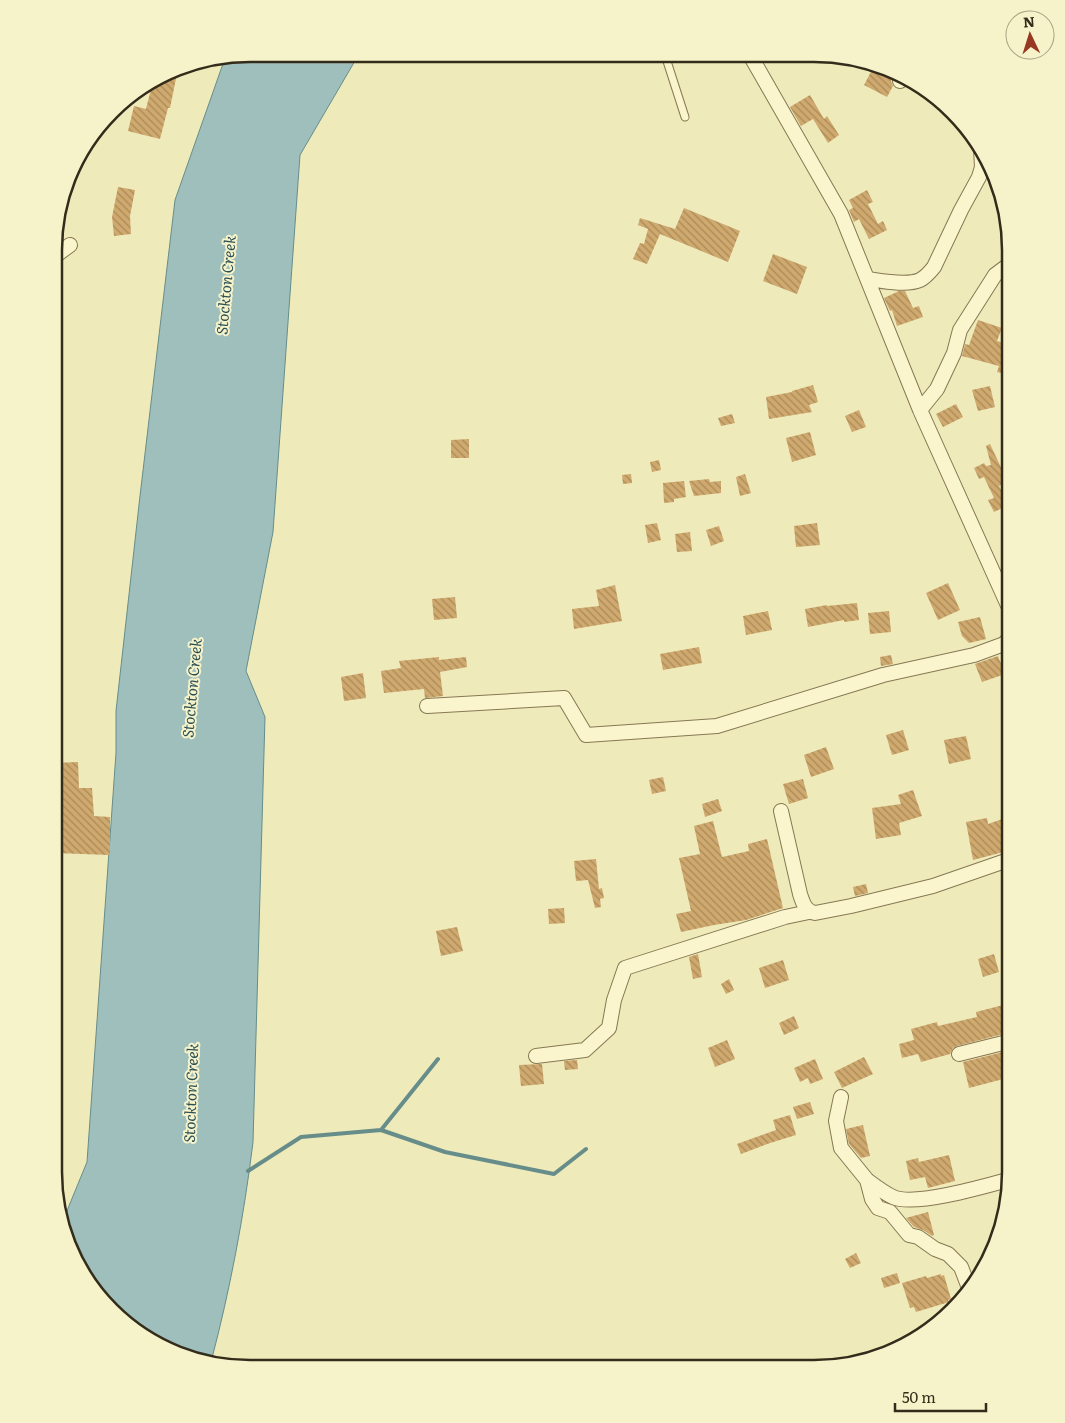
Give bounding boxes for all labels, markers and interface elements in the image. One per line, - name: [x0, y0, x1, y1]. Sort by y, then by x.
- north arrow: [1005, 10, 1055, 60]
- text: N: [1022, 11, 1036, 31]
- water label: Stockton Creek: [209, 234, 241, 335]
- water label: Stockton Creek: [175, 637, 207, 738]
- water label: Stockton Creek: [177, 1042, 203, 1143]
- scale bar: [895, 1380, 986, 1412]
- text: 50 m: [902, 1385, 936, 1408]

